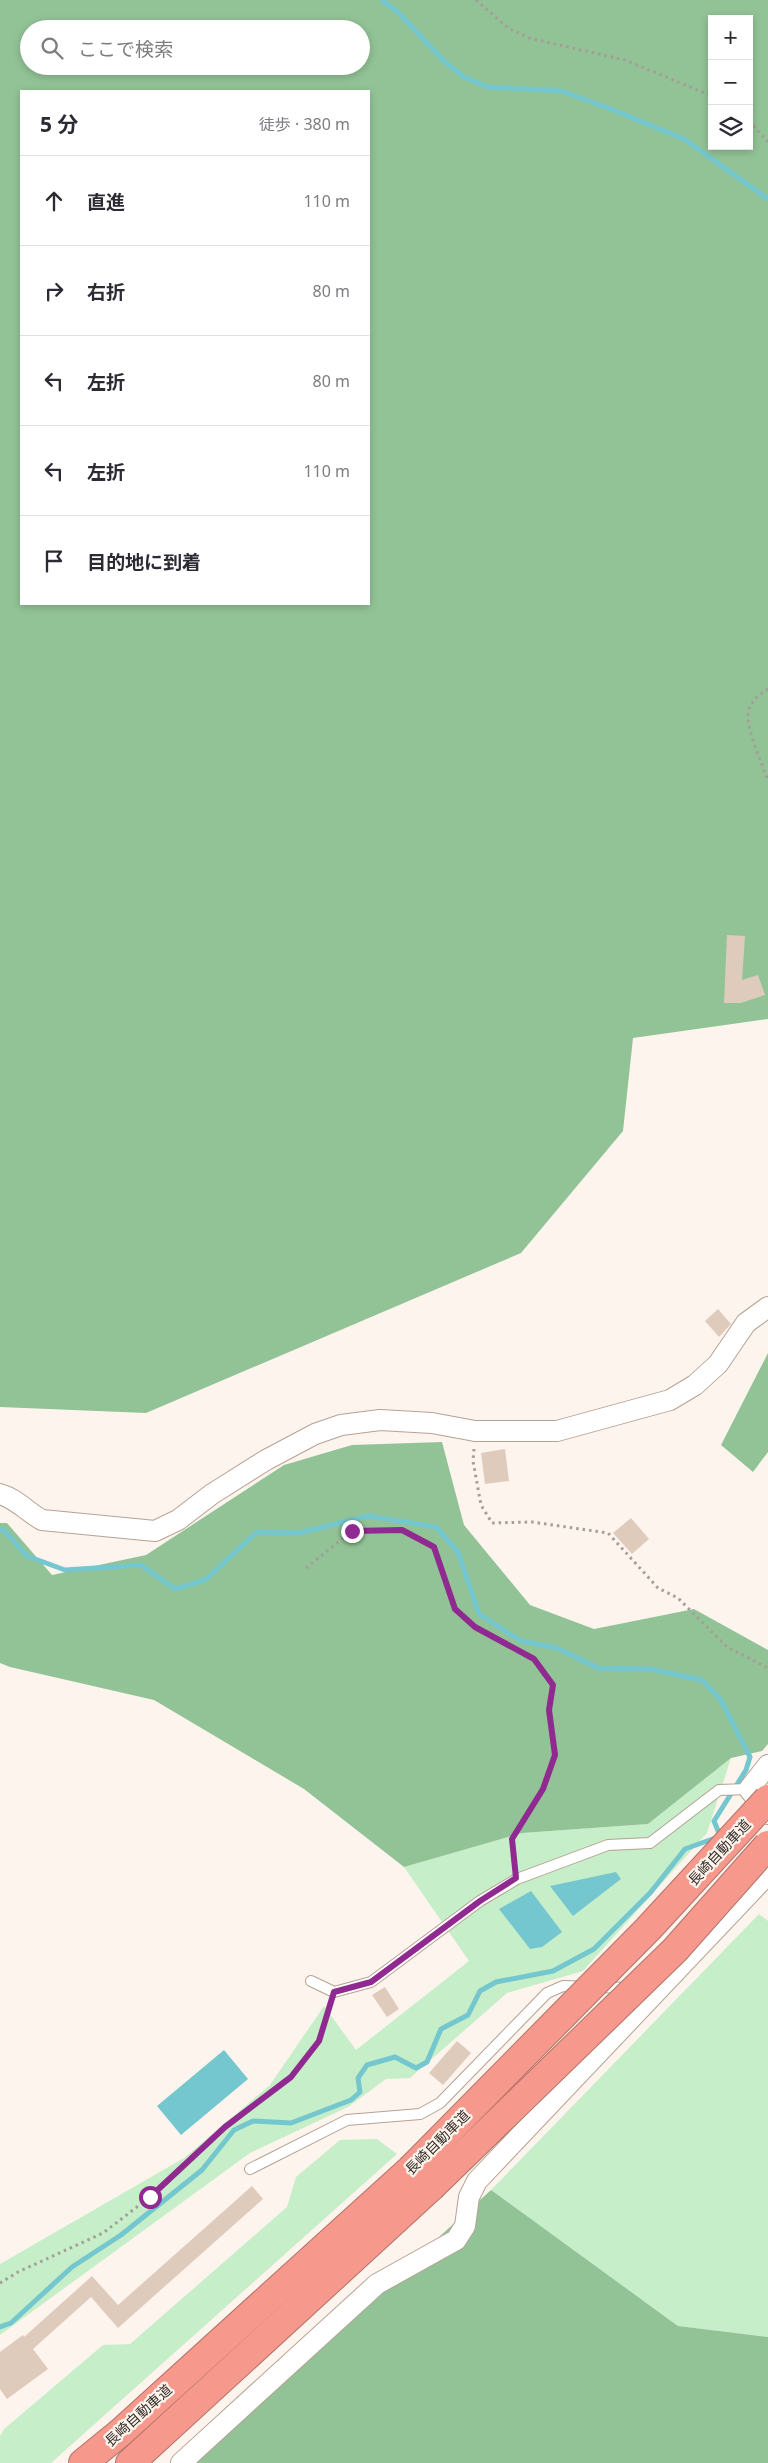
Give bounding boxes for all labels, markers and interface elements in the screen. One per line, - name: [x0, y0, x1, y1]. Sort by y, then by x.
- map controls: [708, 15, 753, 150]
- button: +: [708, 15, 753, 60]
- search box: [20, 20, 370, 75]
- icon: search: [38, 34, 66, 62]
- text: ここで検索: [78, 36, 173, 62]
- button: −: [708, 60, 753, 105]
- button: layers: [708, 105, 753, 150]
- text: 5 分: [40, 110, 78, 138]
- text: 徒歩 · 380 m: [259, 113, 350, 135]
- icon: ahead: [40, 187, 68, 215]
- text: 直進: [87, 189, 125, 215]
- text: 110 m: [303, 190, 350, 212]
- icon: right: [40, 277, 68, 305]
- text: 右折: [87, 279, 125, 305]
- text: 80 m: [313, 280, 350, 302]
- icon: left: [40, 367, 68, 395]
- text: 左折: [87, 369, 125, 395]
- text: 80 m: [313, 370, 350, 392]
- icon: left: [40, 457, 68, 485]
- text: 左折: [87, 459, 125, 485]
- text: 110 m: [303, 460, 350, 482]
- icon: arrive: [40, 547, 68, 575]
- text: 目的地に到着: [87, 549, 201, 575]
- route end: [341, 1520, 364, 1543]
- street label: 長崎自動車道: [683, 1815, 755, 1889]
- street label: 長崎自動車道: [401, 2106, 473, 2178]
- route start: [139, 2186, 162, 2209]
- street label: 長崎自動車道: [100, 2380, 176, 2450]

